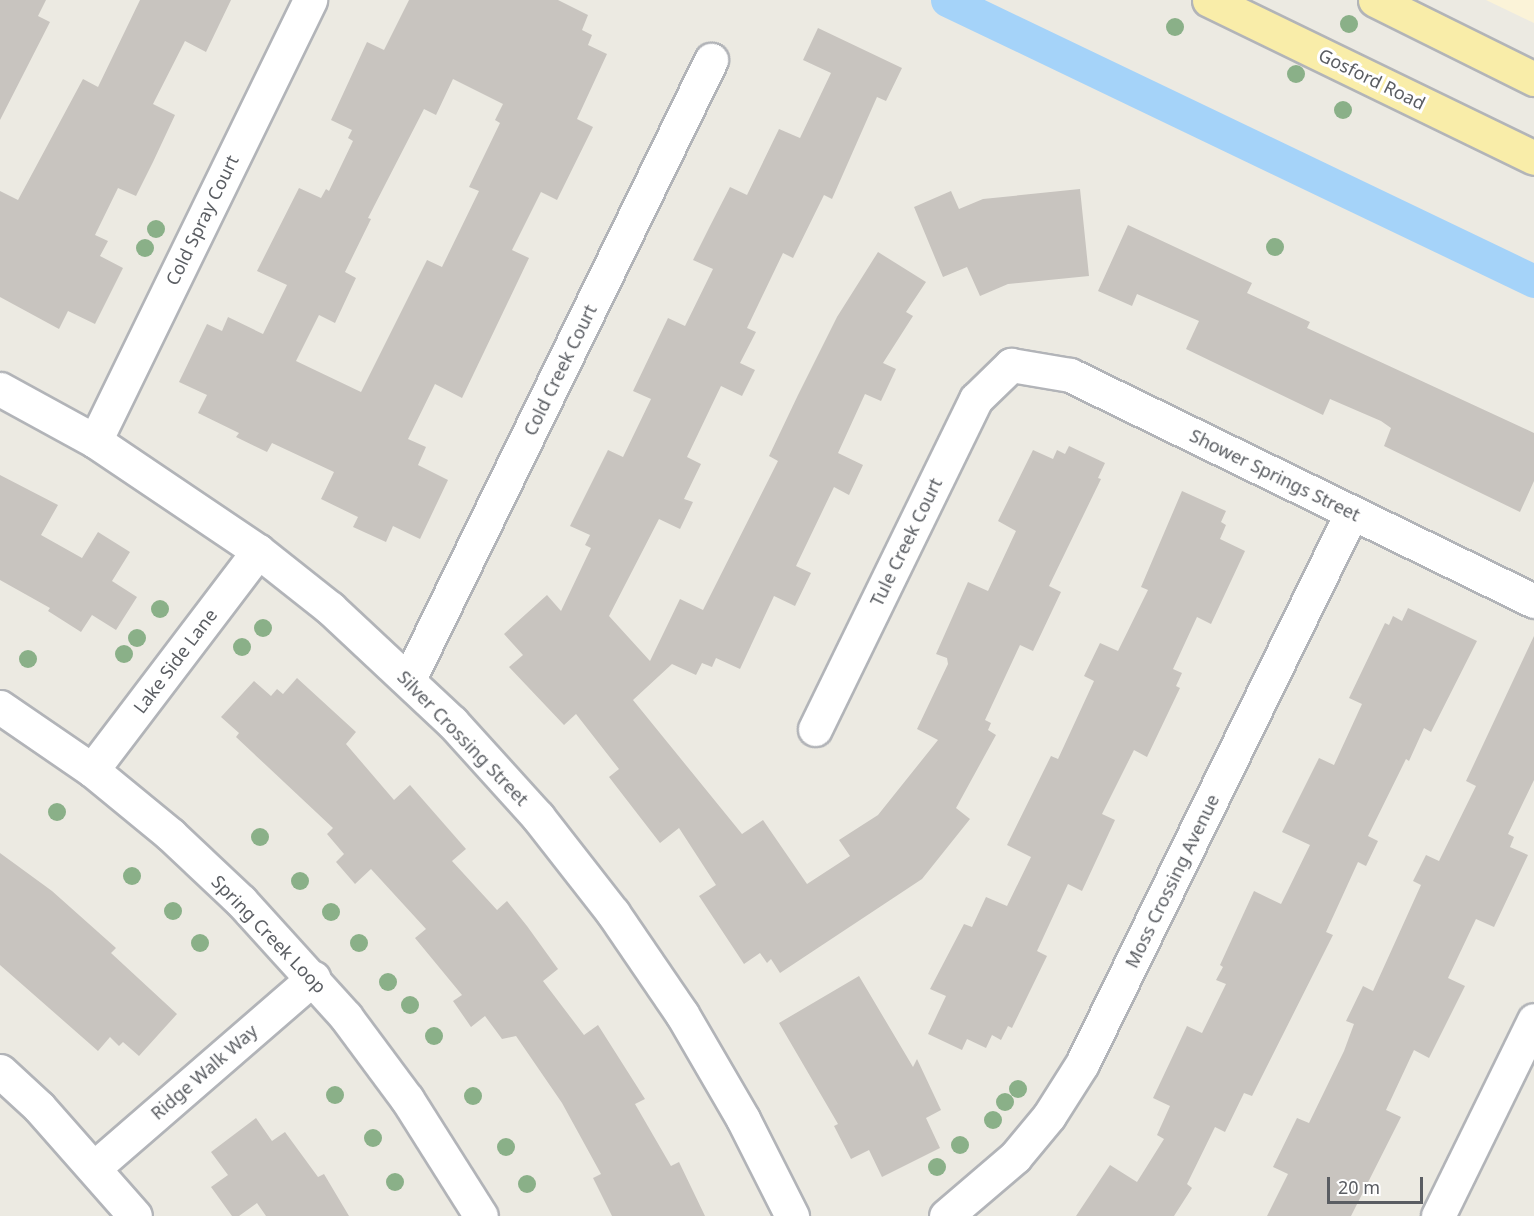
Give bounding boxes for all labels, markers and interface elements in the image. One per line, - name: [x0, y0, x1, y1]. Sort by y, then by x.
- street label: Gosford Road: [1315, 44, 1429, 114]
- street label: Cold Spray Court: [161, 151, 243, 289]
- street label: Cold Creek Court: [519, 301, 601, 439]
- street label: Shower Springs Street: [1186, 424, 1364, 526]
- street label: Tule Creek Court: [866, 474, 946, 610]
- street label: Lake Side Lane: [129, 605, 221, 717]
- street label: Silver Crossing Street: [393, 666, 533, 810]
- street label: Moss Crossing Avenue: [1121, 791, 1223, 971]
- street label: Spring Creek Loop: [207, 871, 331, 997]
- street label: Ridge Walk Way: [146, 1020, 262, 1124]
- scale bar: [1330, 1165, 1426, 1203]
- text: 20 m: [1338, 1175, 1380, 1199]

